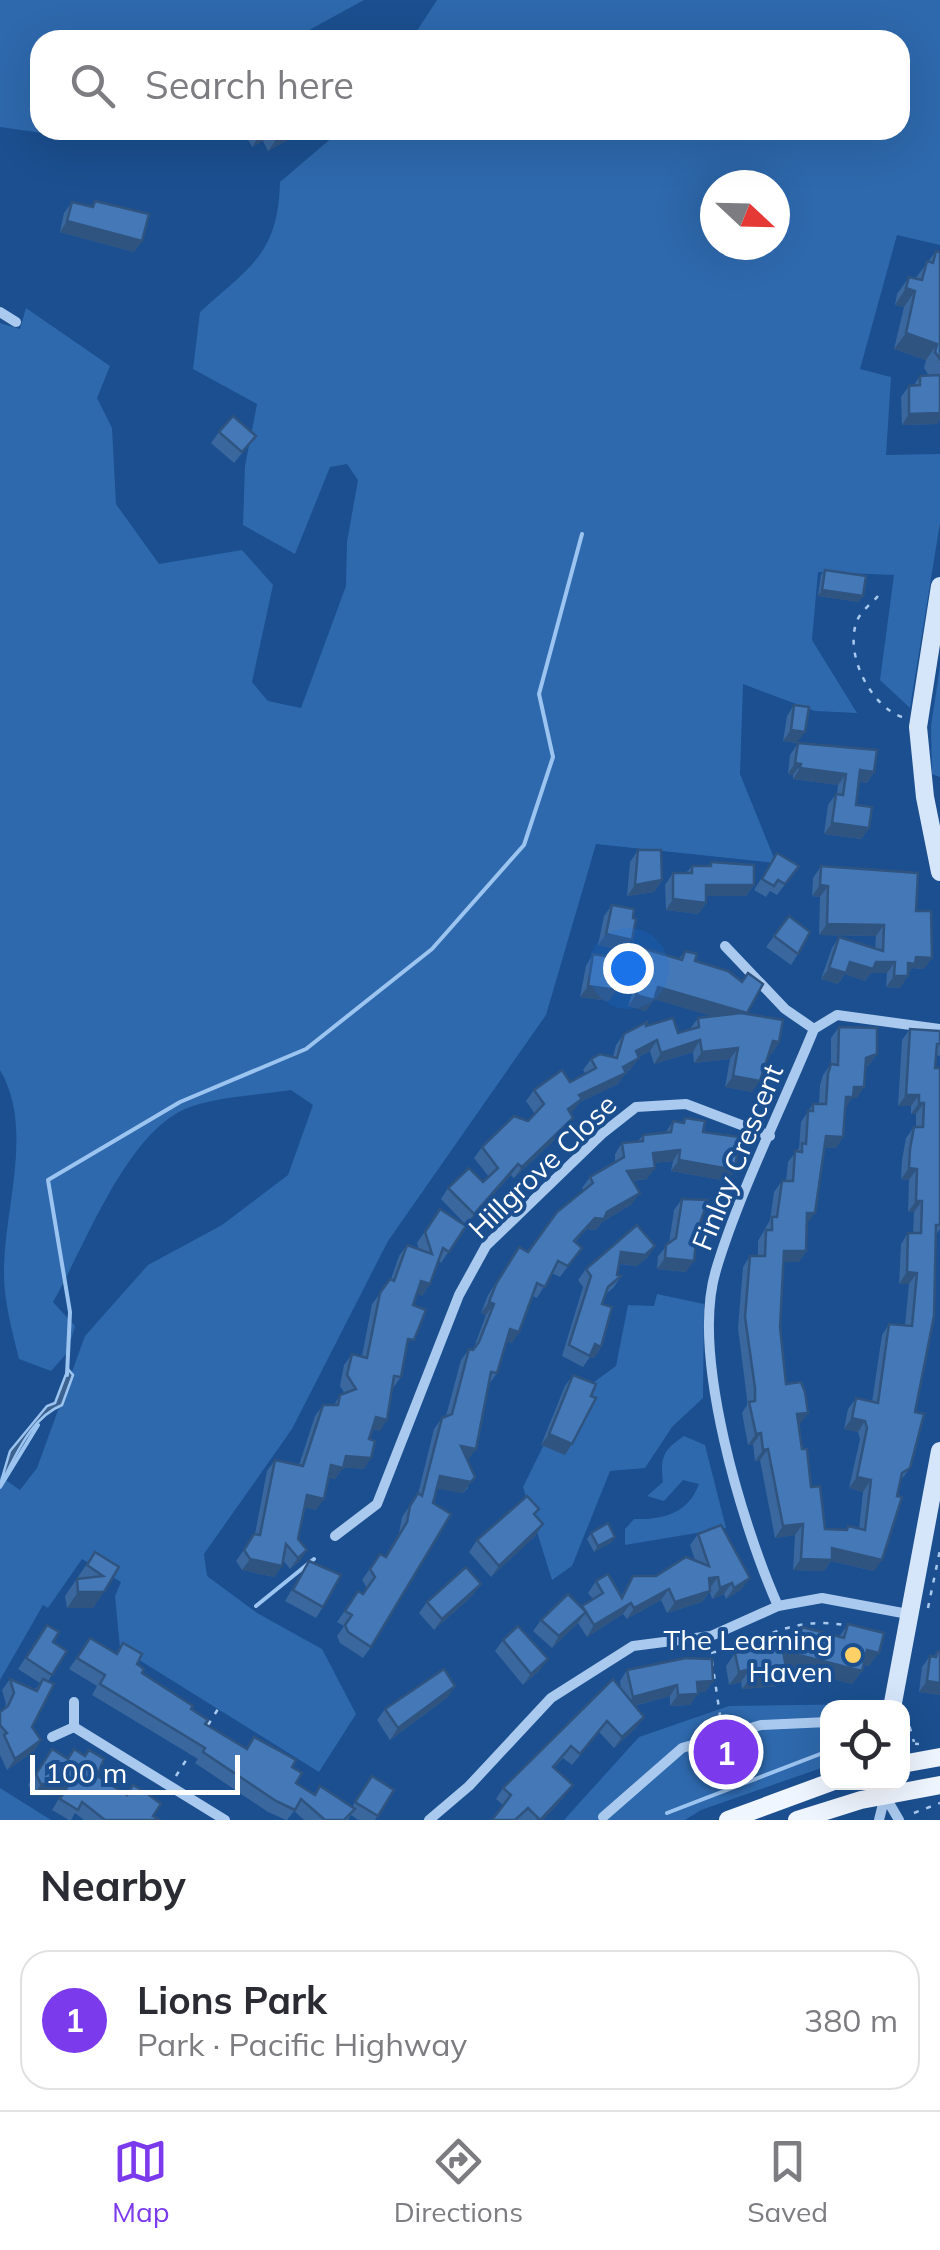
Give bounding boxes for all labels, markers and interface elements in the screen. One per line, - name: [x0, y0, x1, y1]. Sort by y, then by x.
- search box: [30, 30, 910, 140]
- icon: search: [65, 58, 120, 113]
- text: Search here: [145, 61, 354, 109]
- north arrow: [700, 170, 790, 260]
- your location: [603, 943, 654, 994]
- street label: Finlay Crescent: [684, 1059, 790, 1255]
- street label: Hillgrove Close: [461, 1087, 623, 1245]
- place label: The Learning Haven: [663, 1622, 833, 1689]
- marker: The Learning Haven: [842, 1644, 864, 1666]
- map controls: [820, 1700, 910, 1790]
- button: locate: [820, 1700, 910, 1790]
- pin: 1: [694, 1714, 758, 1790]
- scale bar: [30, 1750, 240, 1794]
- text: 100 m: [45, 1755, 127, 1790]
- text: Nearby: [40, 1859, 186, 1912]
- text: Lions Park: [137, 1976, 327, 2024]
- text: 1: [65, 2000, 84, 2040]
- text: 380 m: [804, 2000, 898, 2040]
- text: Park · Pacific Highway: [137, 2024, 467, 2064]
- tab: Map: [112, 2134, 170, 2229]
- tab: Directions: [394, 2134, 523, 2229]
- tab: Saved: [747, 2134, 828, 2229]

